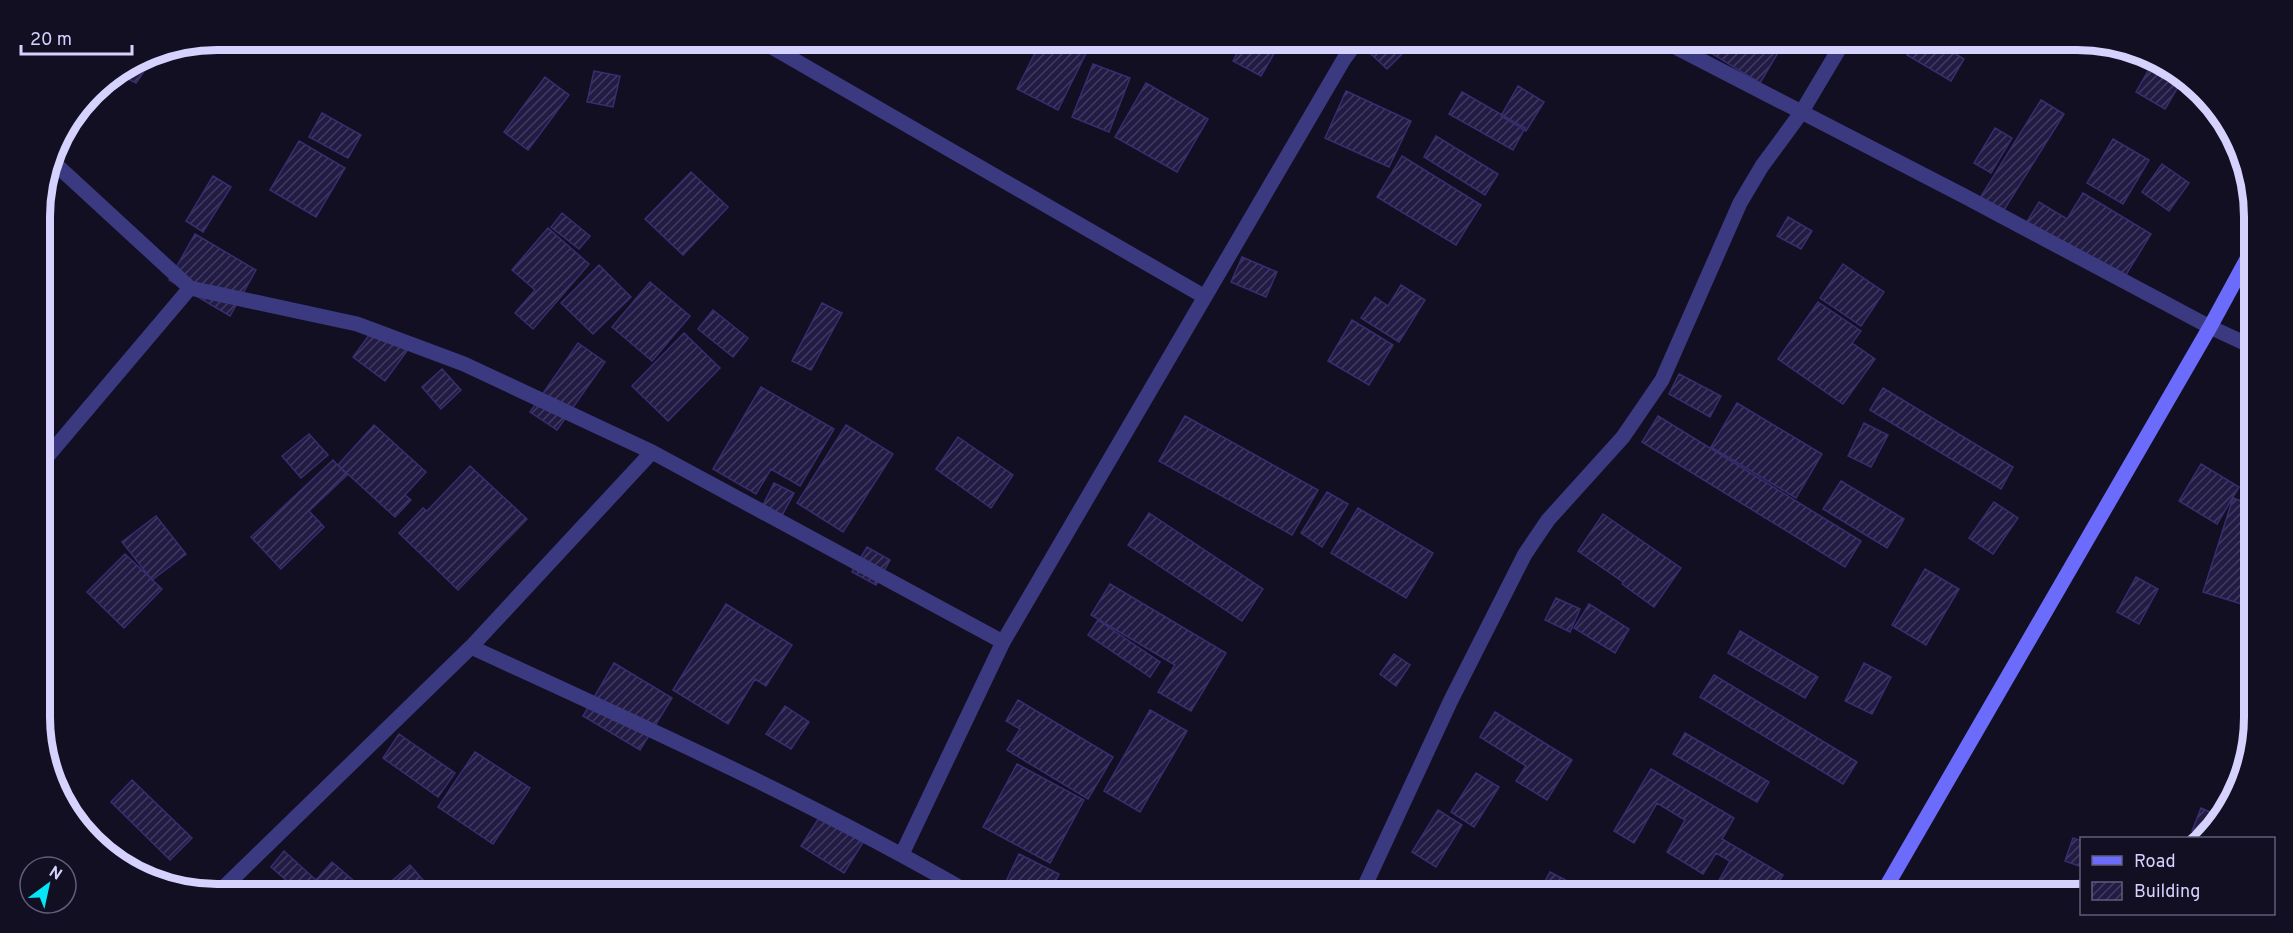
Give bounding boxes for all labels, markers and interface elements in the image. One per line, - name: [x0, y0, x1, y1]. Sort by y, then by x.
- scale bar: [21, 18, 132, 56]
- text: 20 m: [30, 29, 72, 52]
- legend: [2080, 837, 2275, 915]
- text: Road: [2134, 851, 2176, 874]
- north arrow: [18, 855, 78, 915]
- text: N: [45, 863, 65, 886]
- text: Building: [2134, 881, 2200, 904]

